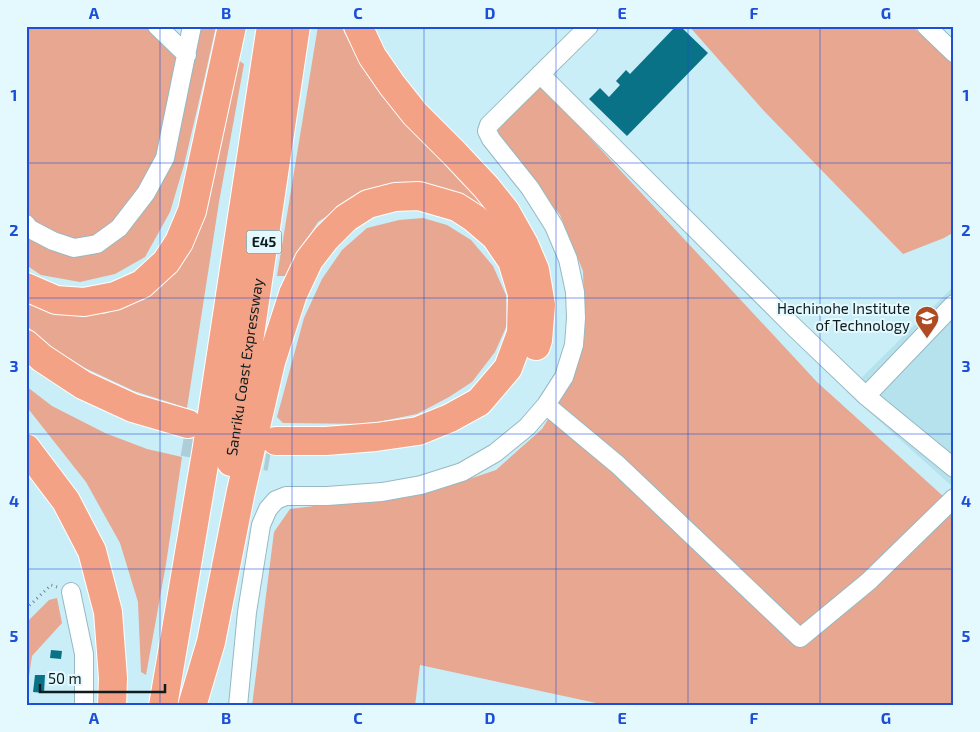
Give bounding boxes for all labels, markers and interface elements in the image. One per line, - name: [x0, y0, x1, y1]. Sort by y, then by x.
- text: A: [89, 3, 100, 22]
- text: B: [221, 3, 231, 22]
- text: C: [353, 3, 363, 22]
- text: D: [485, 3, 496, 22]
- text: E: [617, 3, 627, 22]
- text: F: [750, 3, 759, 22]
- text: G: [881, 3, 891, 22]
- text: 1: [11, 85, 17, 104]
- text: 1: [963, 85, 969, 104]
- text: 2: [9, 220, 19, 239]
- text: 2: [961, 220, 971, 239]
- road number: E45: [246, 230, 282, 253]
- street label: Sanriku Coast Expressway: [222, 277, 266, 457]
- place label: Hachinohe Institute of Technology: [777, 299, 910, 334]
- school or university icon: Hachinohe Institute of Technology: [914, 305, 940, 339]
- text: 3: [9, 356, 19, 375]
- text: 3: [961, 356, 971, 375]
- text: 4: [9, 491, 19, 510]
- text: 4: [961, 491, 971, 510]
- text: 5: [10, 626, 19, 645]
- text: 5: [962, 626, 971, 645]
- scale bar: [40, 662, 165, 694]
- text: 50 m: [48, 669, 82, 687]
- text: A: [89, 708, 100, 727]
- text: B: [221, 708, 231, 727]
- text: C: [353, 708, 363, 727]
- text: D: [485, 708, 496, 727]
- text: E: [617, 708, 627, 727]
- text: F: [750, 708, 759, 727]
- text: G: [881, 708, 891, 727]

